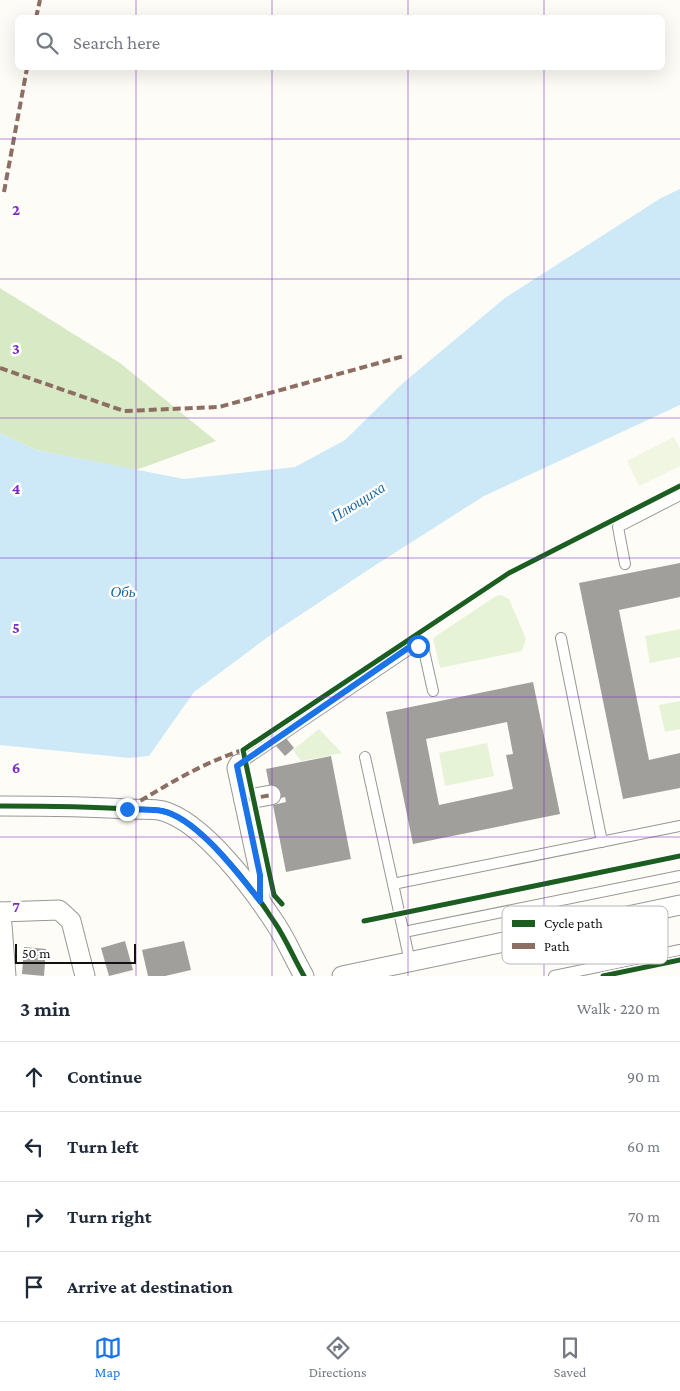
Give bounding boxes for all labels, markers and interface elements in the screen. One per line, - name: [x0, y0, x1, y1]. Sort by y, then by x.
- search box: [15, 15, 665, 70]
- icon: search: [33, 29, 61, 57]
- text: Search here: [73, 32, 160, 53]
- text: 2: [12, 201, 20, 218]
- text: 3: [12, 340, 20, 357]
- water label: Плющиха: [327, 479, 388, 525]
- text: 4: [12, 480, 21, 497]
- water label: Обь: [110, 584, 136, 600]
- text: 5: [12, 619, 20, 636]
- route start: [407, 635, 430, 658]
- text: 6: [12, 759, 20, 776]
- route end: [116, 798, 139, 821]
- text: 7: [12, 898, 20, 915]
- legend: [502, 906, 668, 964]
- text: Cycle path: [544, 915, 603, 931]
- text: Path: [544, 938, 570, 954]
- scale bar: [15, 941, 136, 964]
- text: 50 m: [22, 945, 50, 961]
- text: 3 min: [20, 997, 70, 1021]
- text: Walk · 220 m: [577, 1000, 660, 1017]
- icon: ahead: [20, 1063, 48, 1091]
- text: Continue: [67, 1066, 142, 1087]
- text: 90 m: [627, 1068, 660, 1085]
- icon: left: [20, 1133, 48, 1161]
- text: Turn left: [67, 1136, 139, 1157]
- text: 60 m: [627, 1138, 660, 1155]
- icon: right: [20, 1203, 48, 1231]
- text: Turn right: [67, 1206, 152, 1227]
- text: 70 m: [628, 1208, 660, 1225]
- icon: arrive: [20, 1273, 48, 1301]
- text: Arrive at destination: [67, 1276, 233, 1297]
- tab: Map: [94, 1334, 122, 1380]
- tab: Directions: [309, 1334, 367, 1380]
- tab: Saved: [554, 1334, 586, 1380]

